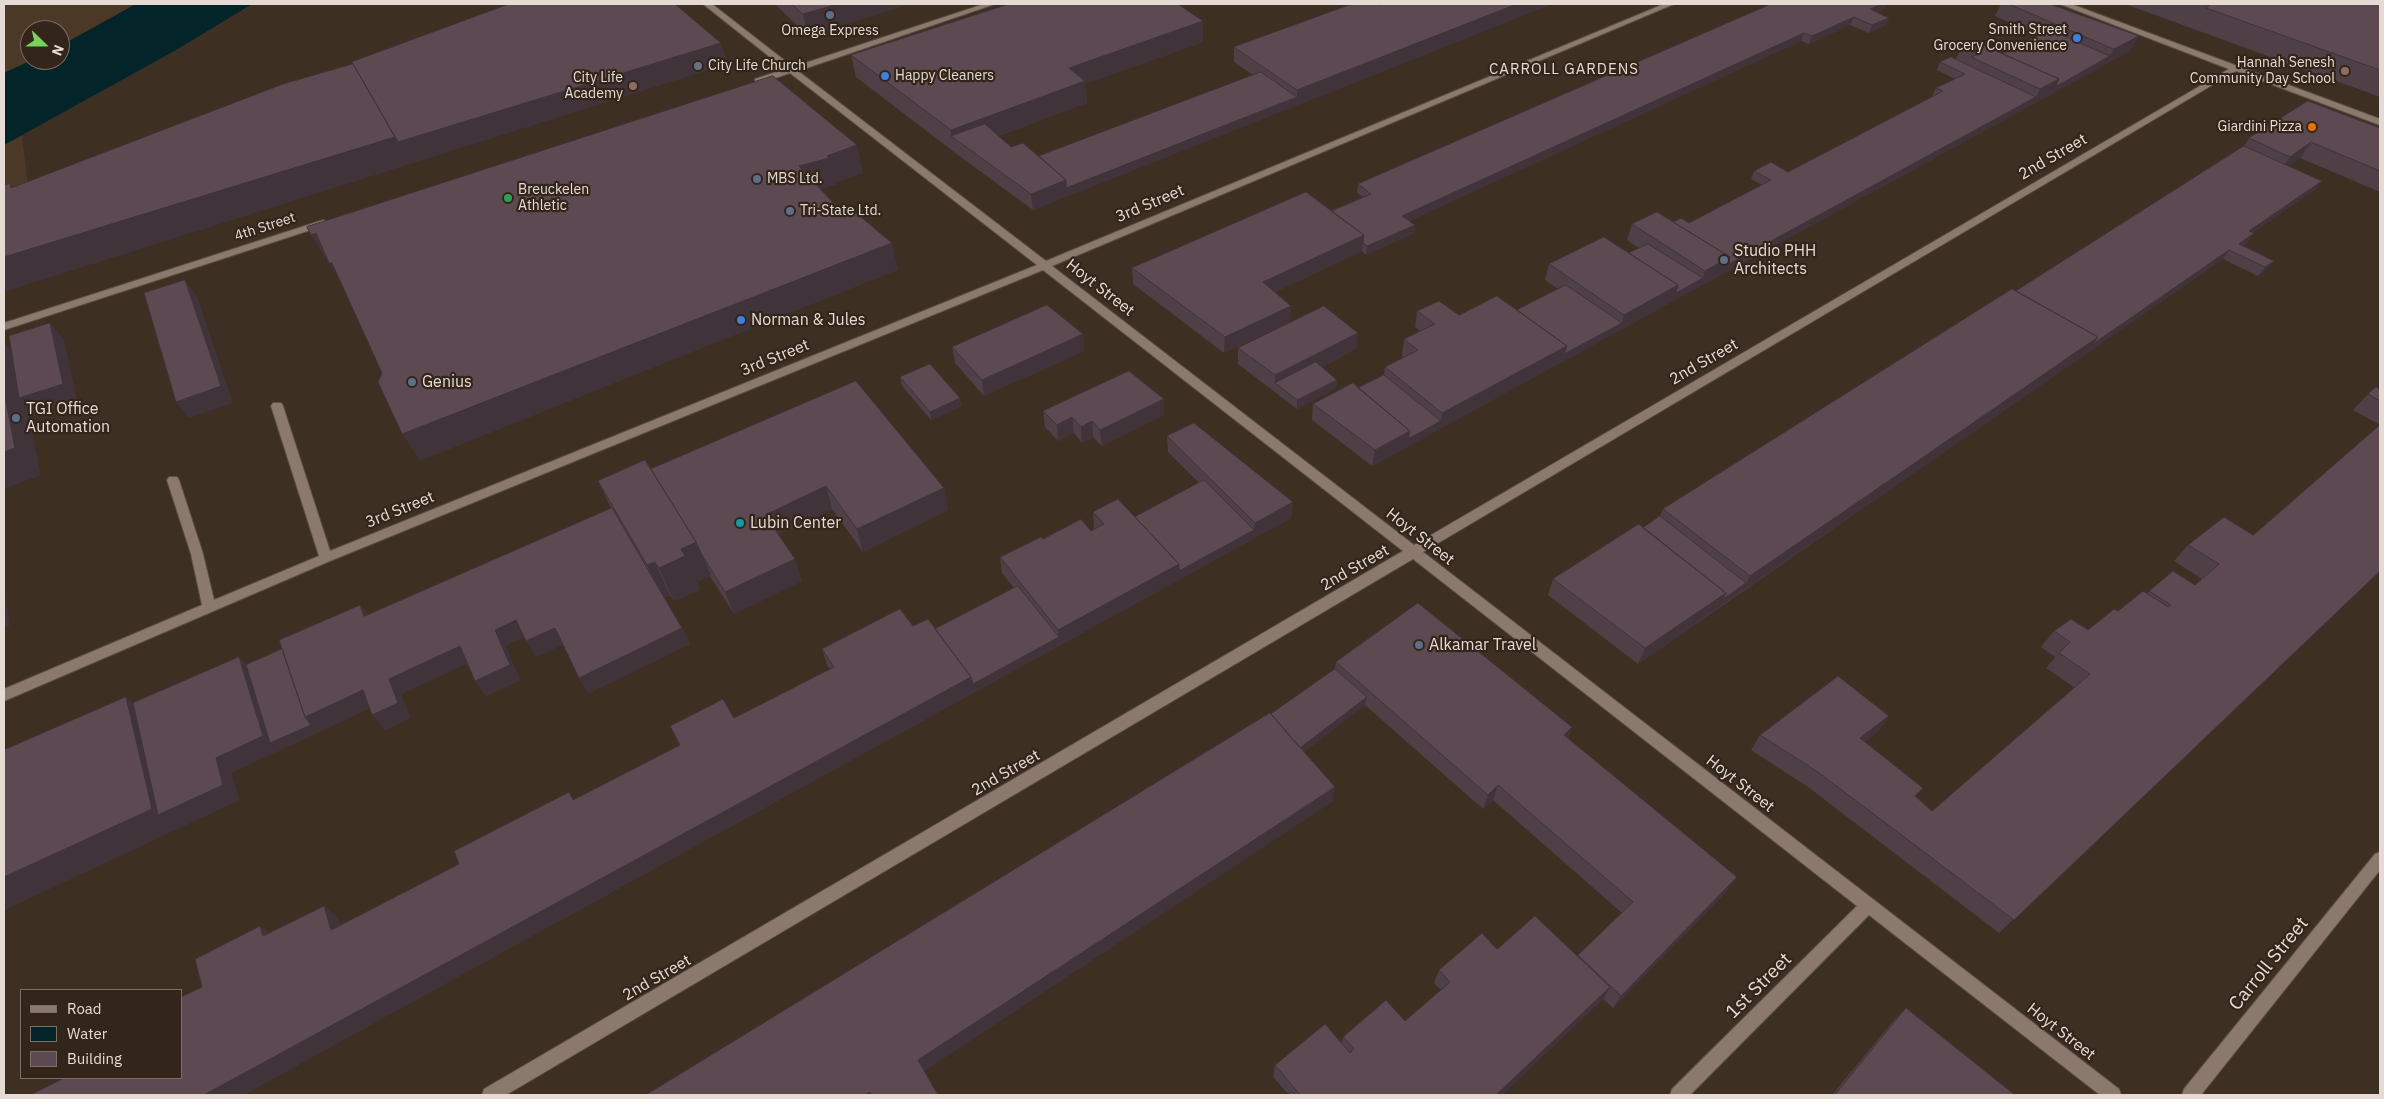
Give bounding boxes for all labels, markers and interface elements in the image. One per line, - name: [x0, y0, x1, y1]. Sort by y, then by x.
- marker: Omega Express: [824, 9, 836, 21]
- north arrow: [20, 20, 70, 70]
- place label: Smith Street Grocery Convenience: [1934, 22, 2067, 54]
- place label: Omega Express: [781, 23, 879, 39]
- marker: Smith Street Grocery Convenience: [2071, 32, 2083, 44]
- text: N: [48, 42, 68, 58]
- place label: Hannah Senesh Community Day School: [2190, 55, 2335, 88]
- place label: City Life Church: [708, 58, 806, 74]
- marker: City Life Church: [692, 60, 704, 72]
- district label: CARROLL GARDENS: [1487, 61, 1641, 79]
- marker: Hannah Senesh Community Day School: [2339, 65, 2351, 77]
- place label: Happy Cleaners: [895, 68, 994, 84]
- place label: City Life Academy: [565, 70, 623, 102]
- marker: Happy Cleaners: [879, 70, 891, 82]
- marker: City Life Academy: [627, 80, 639, 92]
- place label: Giardini Pizza: [2217, 119, 2302, 135]
- marker: Giardini Pizza: [2306, 121, 2318, 133]
- street label: 2nd Street: [2015, 130, 2091, 184]
- place label: MBS Ltd.: [767, 171, 823, 187]
- marker: MBS Ltd.: [751, 173, 763, 185]
- street label: 3rd Street: [1113, 181, 1187, 227]
- place label: Breuckelen Athletic: [518, 182, 589, 214]
- marker: Breuckelen Athletic: [502, 192, 514, 204]
- place label: Tri-State Ltd.: [800, 203, 881, 219]
- marker: Tri-State Ltd.: [784, 205, 796, 217]
- street label: 4th Street: [232, 209, 298, 245]
- place label: Studio PHH Architects: [1734, 241, 1816, 279]
- marker: Studio PHH Architects: [1718, 254, 1730, 266]
- street label: Hoyt Street: [1062, 255, 1138, 321]
- place label: Norman & Jules: [751, 310, 866, 330]
- marker: Norman & Jules: [735, 314, 747, 326]
- street label: 2nd Street: [1666, 335, 1742, 389]
- street label: 3rd Street: [738, 336, 812, 380]
- place label: Genius: [422, 372, 472, 392]
- marker: Genius: [406, 376, 418, 388]
- place label: TGI Office Automation: [26, 399, 110, 437]
- marker: TGI Office Automation: [10, 412, 22, 424]
- street label: 3rd Street: [363, 488, 437, 532]
- street label: Hoyt Street: [1382, 504, 1458, 570]
- place label: Lubin Center: [750, 513, 841, 533]
- marker: Lubin Center: [734, 517, 746, 529]
- street label: 2nd Street: [1317, 541, 1393, 595]
- place label: Alkamar Travel: [1429, 635, 1536, 655]
- marker: Alkamar Travel: [1413, 639, 1425, 651]
- street label: 2nd Street: [968, 746, 1044, 800]
- street label: Hoyt Street: [1702, 751, 1778, 817]
- street label: Carroll Street: [2224, 913, 2314, 1015]
- street label: 1st Street: [1721, 948, 1797, 1024]
- street label: 2nd Street: [619, 951, 695, 1005]
- legend: [20, 989, 182, 1079]
- text: Road: [67, 999, 102, 1018]
- street label: Hoyt Street: [2023, 999, 2099, 1065]
- text: Water: [67, 1024, 107, 1043]
- text: Building: [67, 1049, 122, 1068]

